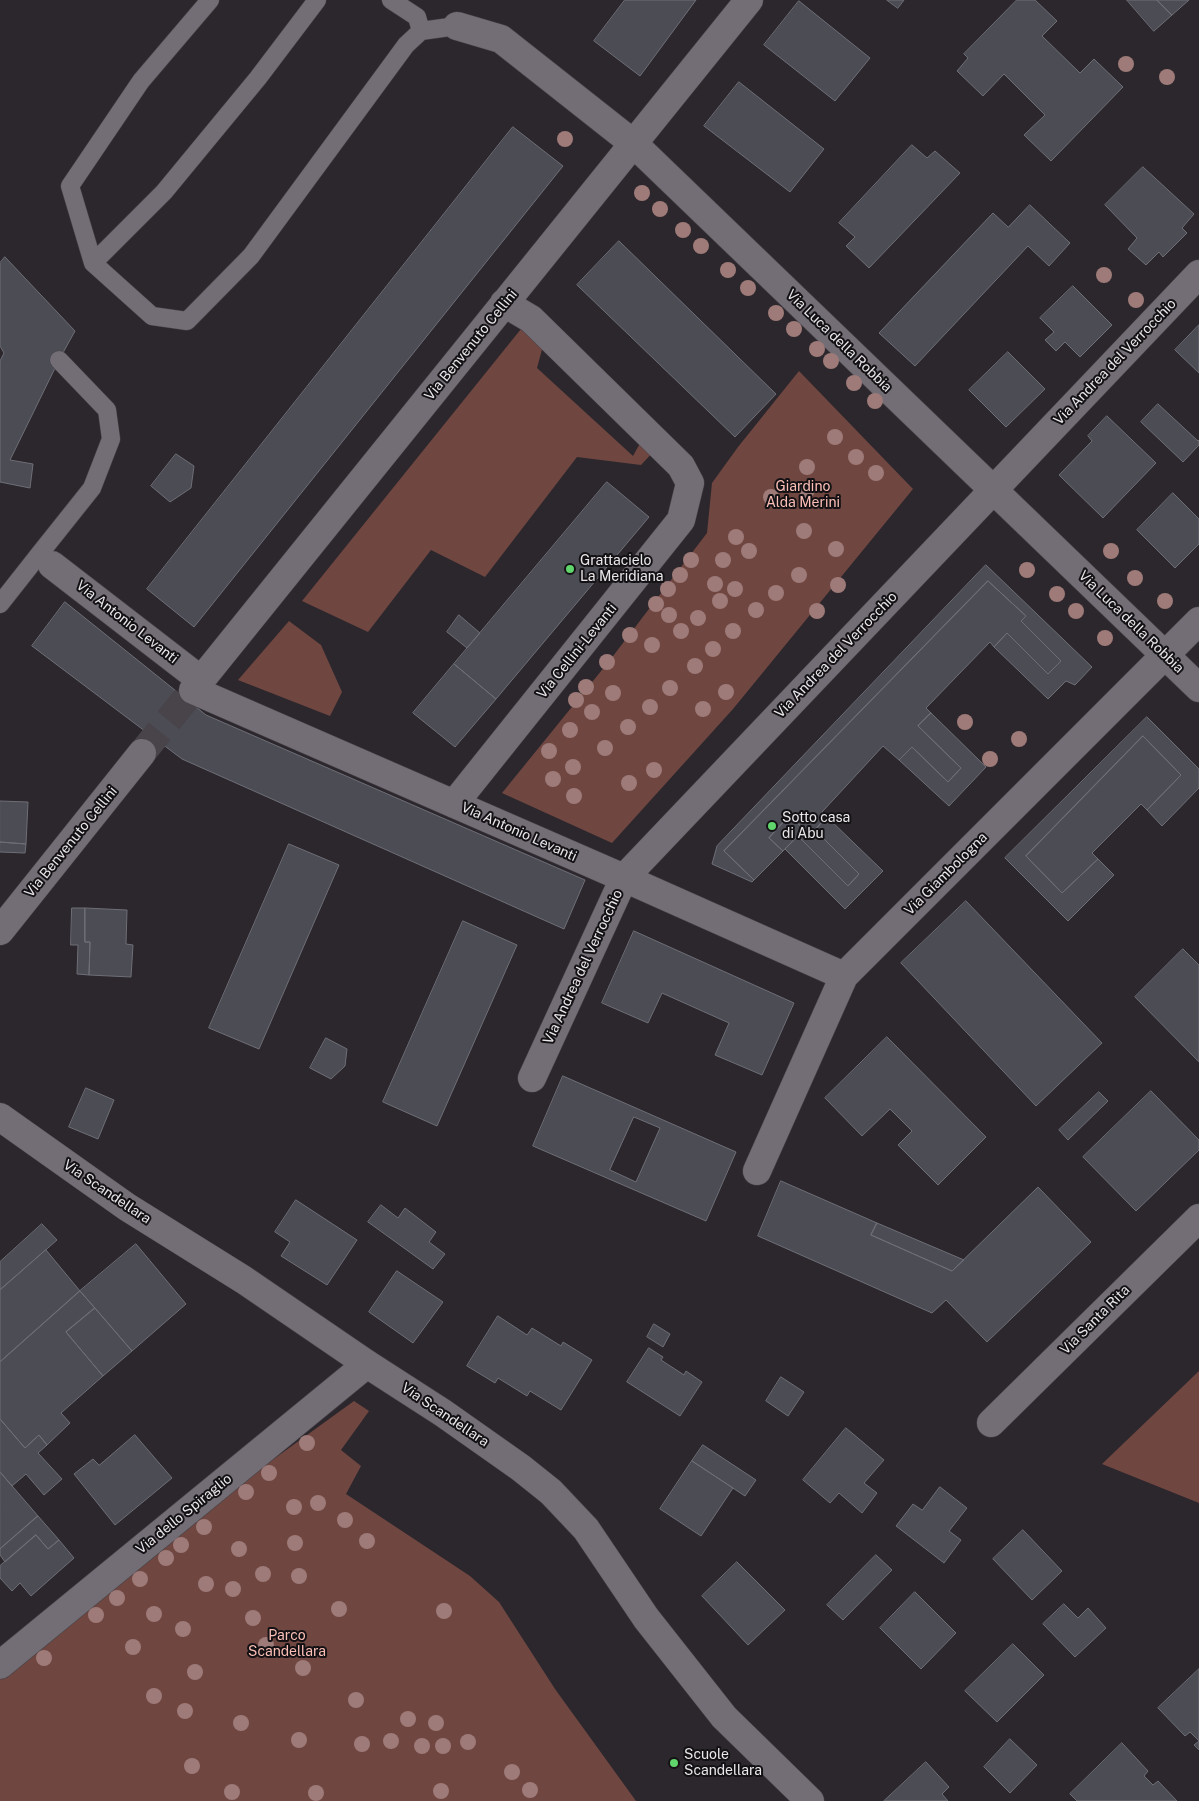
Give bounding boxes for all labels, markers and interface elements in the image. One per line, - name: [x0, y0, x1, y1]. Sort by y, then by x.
- street label: Via Benvenuto Cellini: [421, 286, 521, 404]
- street label: Via Luca della Robbia: [783, 286, 895, 396]
- street label: Via Andrea del Verrocchio: [1050, 295, 1180, 429]
- park label: Giardino Alda Merini: [766, 479, 840, 512]
- place label: Grattacielo La Meridiana: [580, 553, 664, 586]
- marker: Grattacielo La Meridiana: [564, 563, 576, 575]
- street label: Via Luca della Robbia: [1075, 567, 1187, 677]
- street label: Via Antonio Levanti: [73, 577, 181, 667]
- street label: Via Andrea del Verrocchio: [771, 588, 901, 722]
- street label: Via Cellini-Levanti: [534, 600, 620, 702]
- street label: Via Benvenuto Cellini: [21, 783, 121, 901]
- street label: Via Antonio Levanti: [459, 799, 579, 865]
- place label: Sotto casa di Abu: [782, 810, 850, 842]
- marker: Sotto casa di Abu: [766, 820, 778, 832]
- street label: Via Giambologna: [901, 829, 991, 919]
- street label: Via Andrea del Verrocchio: [540, 887, 626, 1047]
- street label: Via Scandellara: [60, 1157, 154, 1227]
- street label: Via Santa Rita: [1057, 1282, 1133, 1358]
- street label: Via Scandellara: [398, 1380, 492, 1450]
- street label: Via dello Spiraglio: [133, 1470, 235, 1558]
- park label: Parco Scandellara: [248, 1628, 326, 1660]
- place label: Scuole Scandellara: [684, 1747, 762, 1780]
- marker: Scuole Scandellara: [668, 1757, 680, 1769]

